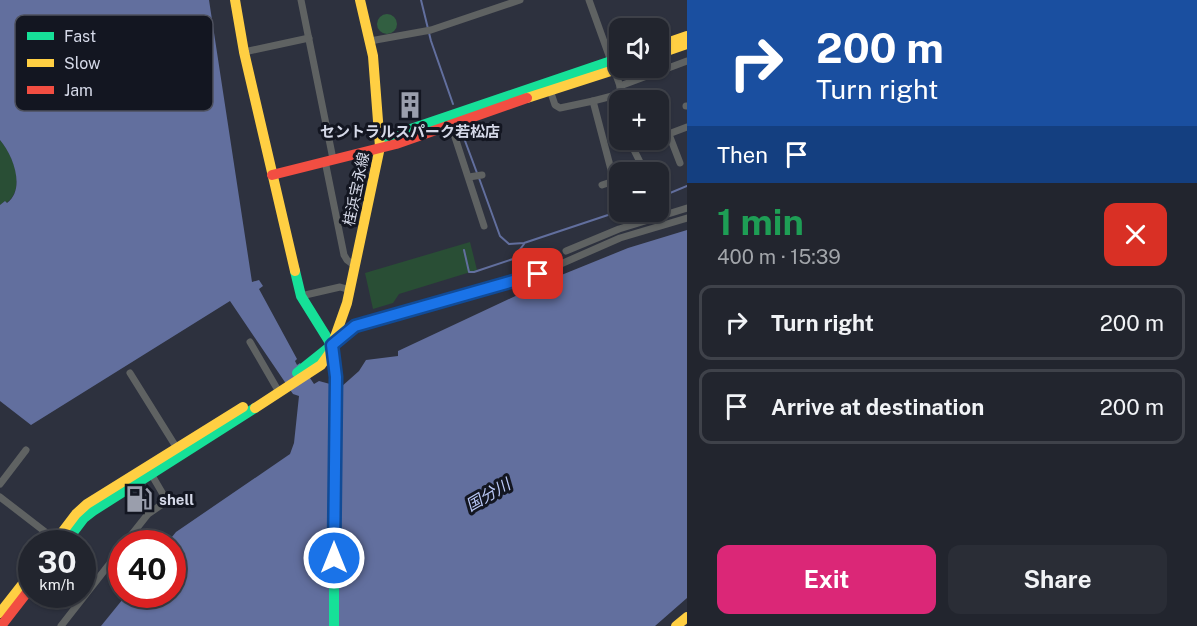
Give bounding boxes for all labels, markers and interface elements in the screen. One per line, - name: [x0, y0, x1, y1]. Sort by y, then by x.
- legend: [15, 15, 213, 111]
- map controls: [609, 18, 669, 222]
- button: sound: [609, 18, 669, 78]
- text: 200 m: [816, 23, 944, 72]
- icon: right: [717, 24, 795, 102]
- text: Fast: [64, 27, 96, 46]
- text: Slow: [64, 54, 101, 73]
- text: Turn right: [816, 73, 939, 105]
- text: Jam: [64, 81, 93, 100]
- building icon: セントラルスパーク若松店: [395, 90, 425, 120]
- button: +: [609, 90, 669, 150]
- place label: セントラルスパーク若松店: [320, 123, 500, 140]
- icon: arrive: [780, 138, 813, 171]
- text: Then: [717, 142, 768, 168]
- street label: 桂浜宝永線: [340, 151, 372, 227]
- button: −: [609, 162, 669, 222]
- text: 1 min: [717, 201, 804, 243]
- button: close: [1104, 203, 1167, 266]
- text: 400 m · 15:39: [717, 245, 841, 269]
- pin: [512, 248, 563, 299]
- icon: arrive: [521, 257, 554, 290]
- icon: right: [720, 306, 753, 339]
- text: Turn right: [771, 310, 874, 336]
- text: 200 m: [1100, 310, 1164, 336]
- icon: arrive: [720, 390, 753, 423]
- text: Arrive at destination: [771, 394, 984, 420]
- text: 200 m: [1100, 394, 1164, 420]
- water label: 国分川: [462, 474, 515, 515]
- fuel station icon: shell: [124, 484, 154, 514]
- place label: shell: [159, 491, 194, 508]
- position arrow: [302, 526, 366, 590]
- speed limit sign: 40: [108, 530, 186, 608]
- text: 30: [37, 544, 77, 580]
- button: Exit: [717, 545, 936, 614]
- button: Share: [948, 545, 1167, 614]
- text: km/h: [39, 576, 75, 593]

